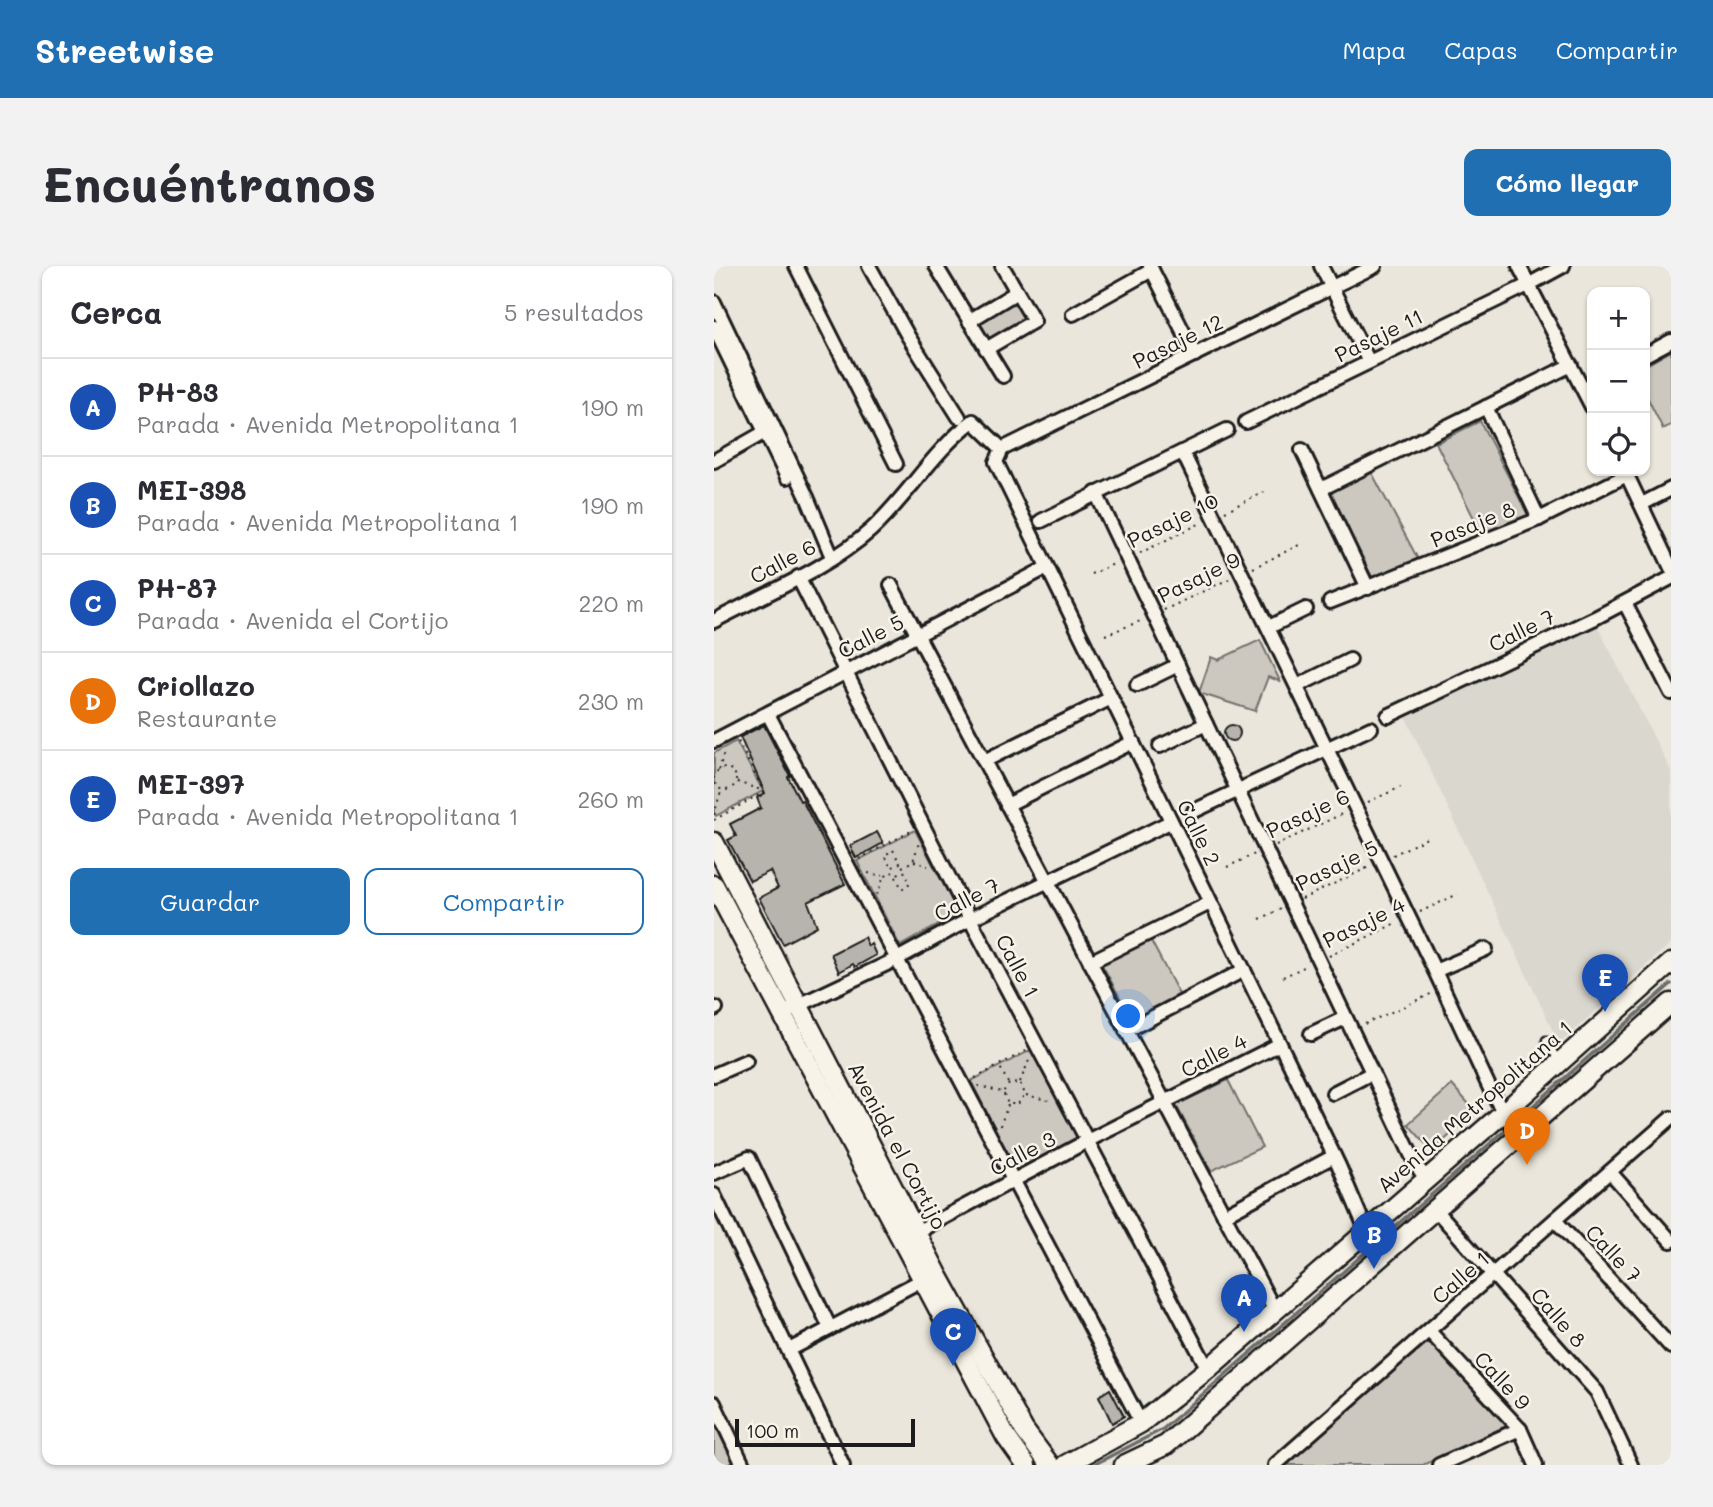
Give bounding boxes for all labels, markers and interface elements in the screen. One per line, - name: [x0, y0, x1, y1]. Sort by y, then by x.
- text: Streetwise: [35, 28, 214, 71]
- text: Mapa: [1342, 34, 1406, 65]
- text: Capas: [1444, 34, 1518, 65]
- text: Compartir: [1556, 34, 1678, 65]
- button: Cómo llegar: [1464, 149, 1671, 216]
- text: Encuéntranos: [42, 151, 376, 214]
- map controls: [1587, 287, 1650, 476]
- button: +: [1587, 287, 1650, 350]
- text: Cerca: [70, 292, 162, 332]
- text: 5 resultados: [504, 297, 644, 327]
- street label: Pasaje 11: [1330, 302, 1427, 368]
- street label: Pasaje 12: [1128, 307, 1227, 374]
- button: −: [1587, 350, 1650, 413]
- text: PH-83: [137, 375, 218, 409]
- text: A: [85, 392, 101, 422]
- text: 190 m: [580, 392, 644, 422]
- text: Parada · Avenida Metropolitana 1: [137, 409, 519, 439]
- button: locate: [1587, 413, 1650, 476]
- text: MEI-398: [137, 473, 246, 507]
- street label: Pasaje 10: [1122, 486, 1222, 553]
- text: B: [85, 490, 101, 520]
- text: 190 m: [580, 490, 644, 520]
- street label: Pasaje 8: [1426, 494, 1519, 553]
- text: Parada · Avenida Metropolitana 1: [137, 507, 519, 537]
- street label: Calle 6: [745, 532, 820, 589]
- street label: Pasaje 9: [1153, 545, 1244, 608]
- text: PH-87: [137, 571, 217, 605]
- text: C: [84, 588, 102, 618]
- text: 220 m: [578, 588, 644, 618]
- street label: Calle 7: [1484, 602, 1559, 657]
- text: Parada · Avenida el Cortijo: [137, 605, 449, 635]
- street label: Calle 5: [833, 608, 908, 664]
- text: Criollazo: [137, 669, 255, 703]
- text: D: [85, 686, 101, 716]
- text: 230 m: [578, 686, 644, 716]
- text: Restaurante: [137, 703, 277, 733]
- text: MEI-397: [137, 767, 245, 801]
- street label: Pasaje 6: [1261, 782, 1353, 844]
- text: E: [86, 784, 100, 814]
- text: 260 m: [577, 784, 644, 814]
- street label: Calle 2: [1172, 795, 1227, 870]
- text: Parada · Avenida Metropolitana 1: [137, 801, 519, 831]
- street label: Pasaje 5: [1291, 833, 1382, 896]
- button: Guardar: [70, 868, 350, 935]
- button: Compartir: [364, 868, 644, 935]
- street label: Calle 7: [929, 871, 1004, 927]
- street label: Pasaje 4: [1318, 890, 1410, 953]
- street label: Calle 1: [991, 929, 1046, 1002]
- pin: E: [1582, 954, 1628, 1012]
- your location: [1111, 999, 1145, 1033]
- street label: Avenida Metropolitana 1: [1371, 1014, 1577, 1198]
- street label: Calle 4: [1176, 1026, 1252, 1083]
- street label: Avenida el Cortijo: [843, 1057, 954, 1234]
- pin: D: [1504, 1107, 1550, 1165]
- street label: Calle 3: [985, 1124, 1060, 1181]
- pin: B: [1351, 1211, 1397, 1269]
- street label: Calle 7: [1580, 1218, 1648, 1288]
- street label: Calle 1: [1426, 1244, 1494, 1309]
- pin: A: [1221, 1274, 1267, 1332]
- street label: Calle 8: [1526, 1281, 1593, 1353]
- pin: C: [930, 1308, 976, 1366]
- street label: Calle 9: [1469, 1345, 1537, 1415]
- scale bar: [735, 1416, 915, 1448]
- text: 100 m: [746, 1418, 799, 1443]

